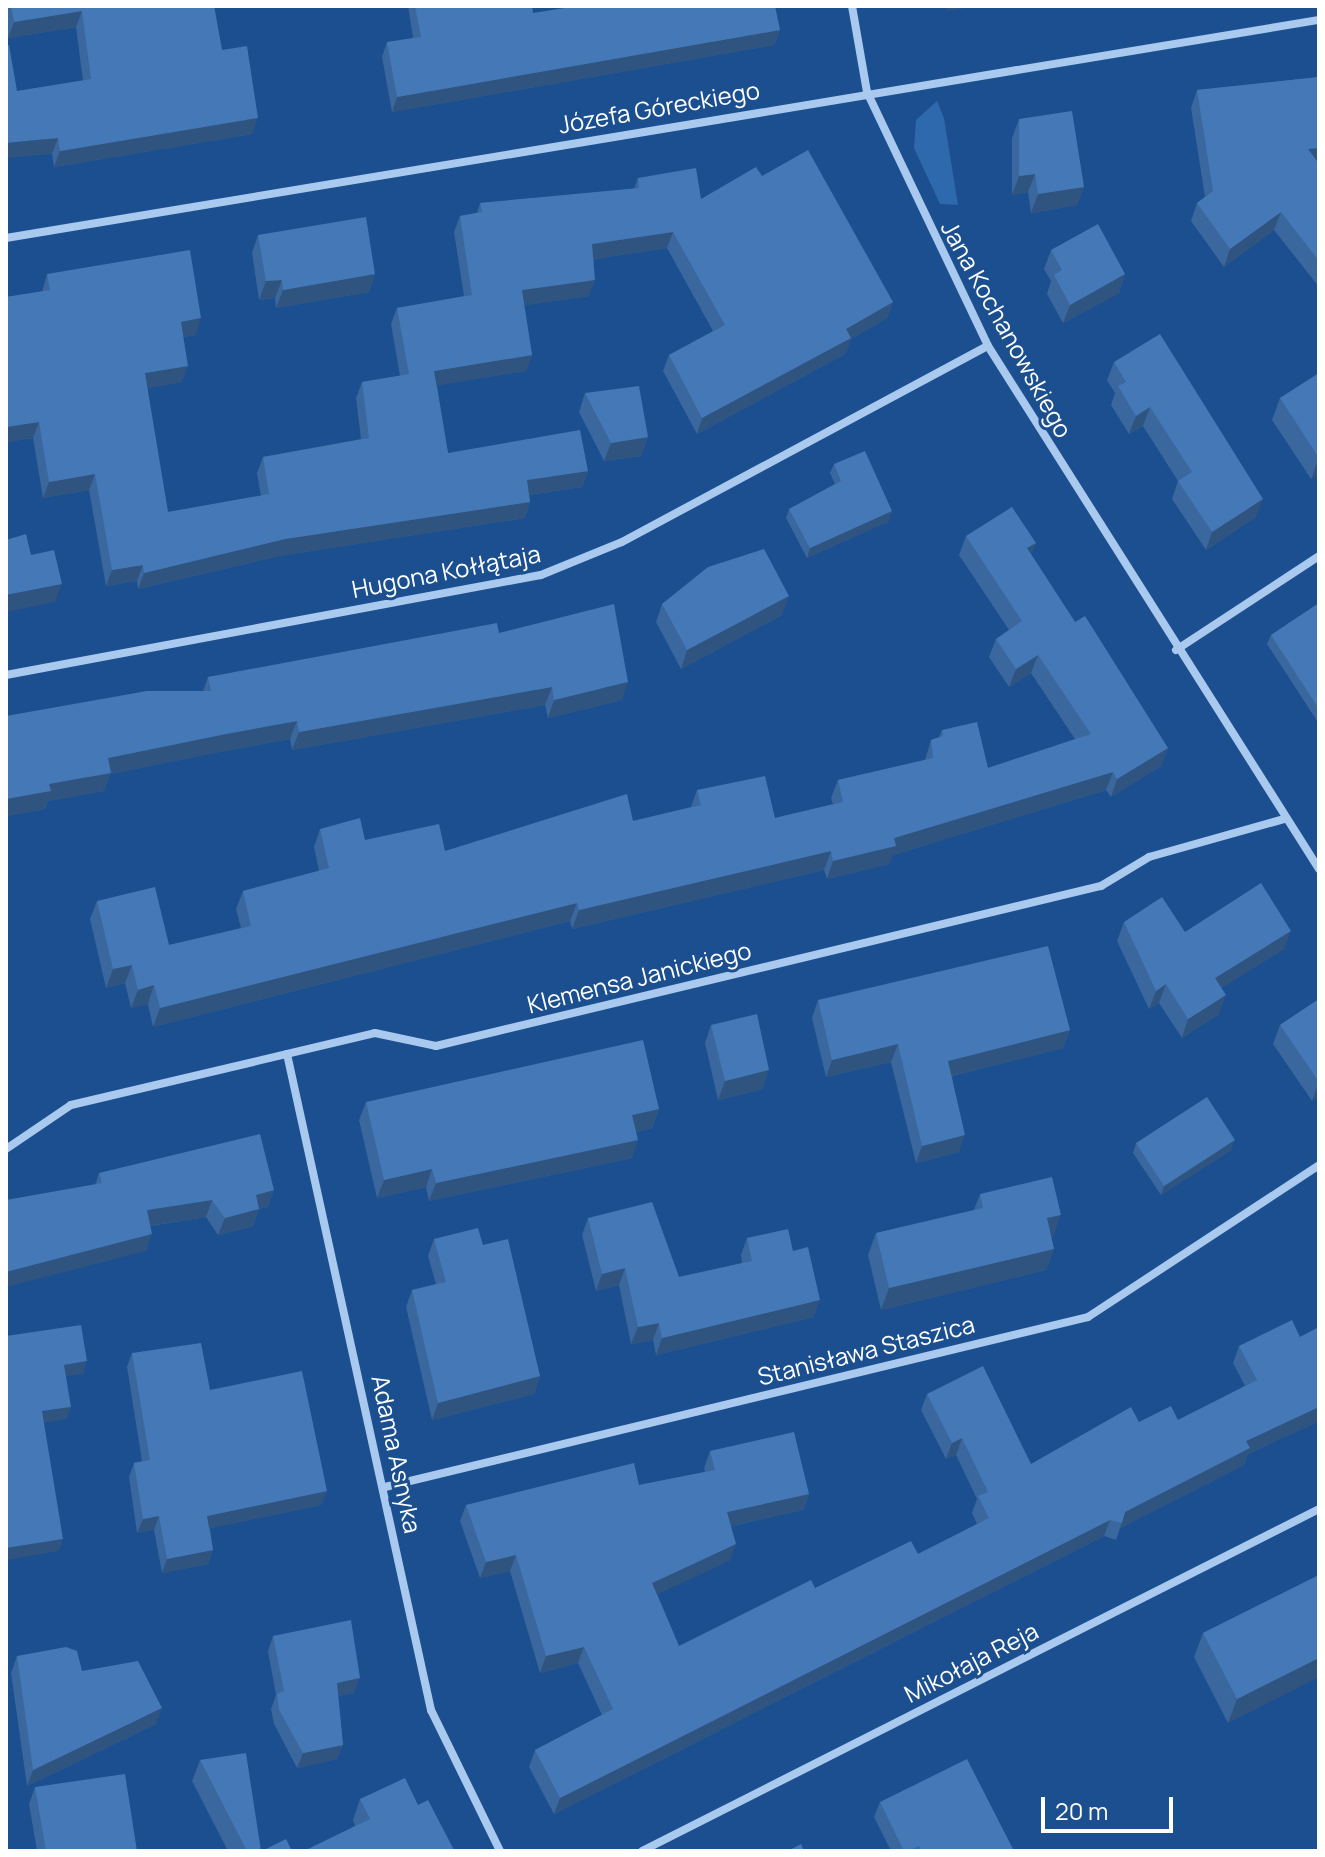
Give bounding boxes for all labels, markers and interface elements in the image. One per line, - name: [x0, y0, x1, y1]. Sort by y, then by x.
- street label: Józefa Góreckiego: [556, 75, 762, 139]
- street label: Jana Kochanowskiego: [935, 216, 1079, 442]
- street label: Hugona Kołłątaja: [349, 539, 543, 603]
- street label: Klemensa Janickiego: [524, 935, 754, 1019]
- street label: Stanisława Staszica: [755, 1309, 977, 1391]
- street label: Adama Asnyka: [366, 1372, 428, 1536]
- street label: Mikołaja Reja: [899, 1616, 1043, 1708]
- scale bar: [1045, 1781, 1177, 1831]
- text: 20 m: [1055, 1794, 1108, 1827]

